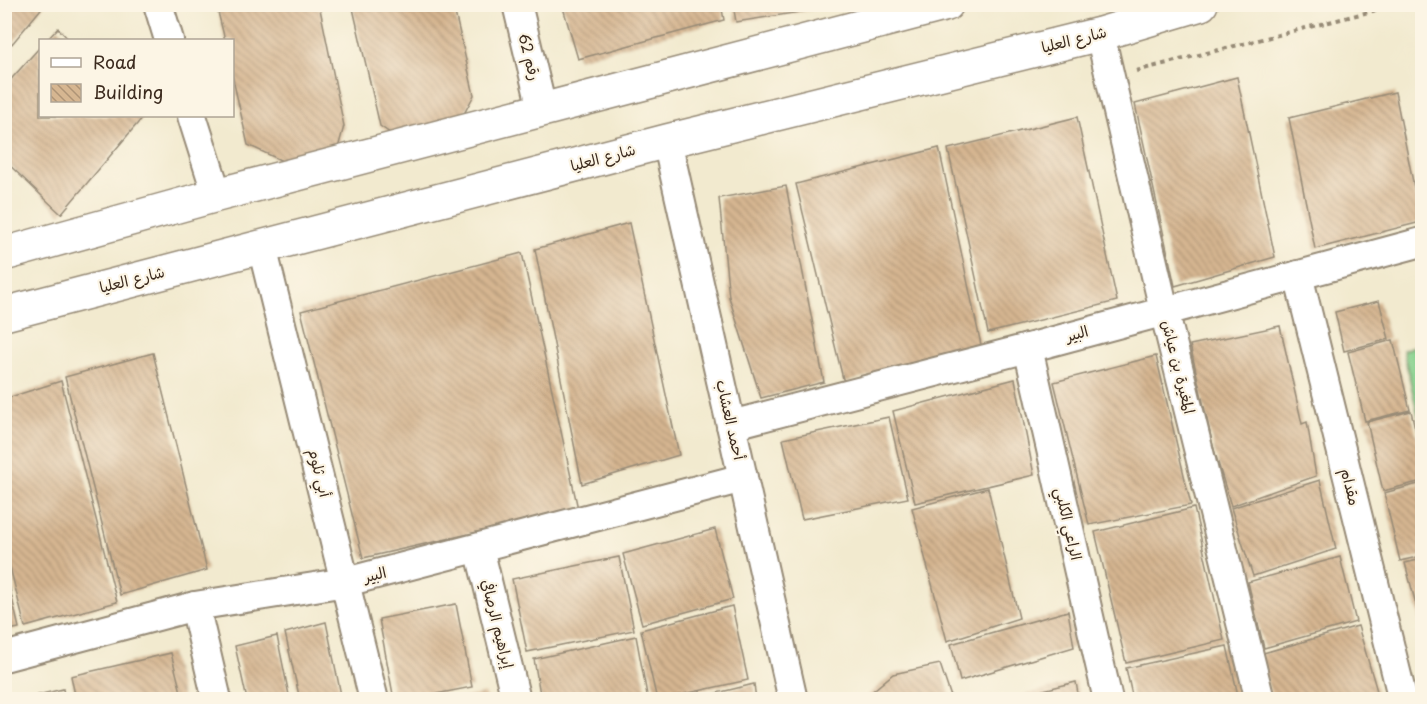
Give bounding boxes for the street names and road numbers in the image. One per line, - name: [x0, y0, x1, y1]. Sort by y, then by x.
- street label: شارع العليا: [1039, 19, 1109, 58]
- street label: رقم 62: [512, 31, 547, 83]
- street label: شارع العليا: [568, 137, 638, 176]
- street label: شارع العليا: [97, 259, 167, 298]
- street label: المغيرة بن عياش: [1157, 317, 1202, 416]
- street label: البير: [1061, 318, 1091, 347]
- street label: أحمد العشاب: [711, 377, 752, 462]
- street label: أبي ثلوم: [300, 446, 338, 500]
- street label: مقدام: [1335, 466, 1367, 508]
- street label: الراعي الكلبي: [1047, 485, 1089, 563]
- street label: البير: [360, 560, 389, 588]
- street label: إبراهيم الرصافي: [474, 577, 521, 671]

